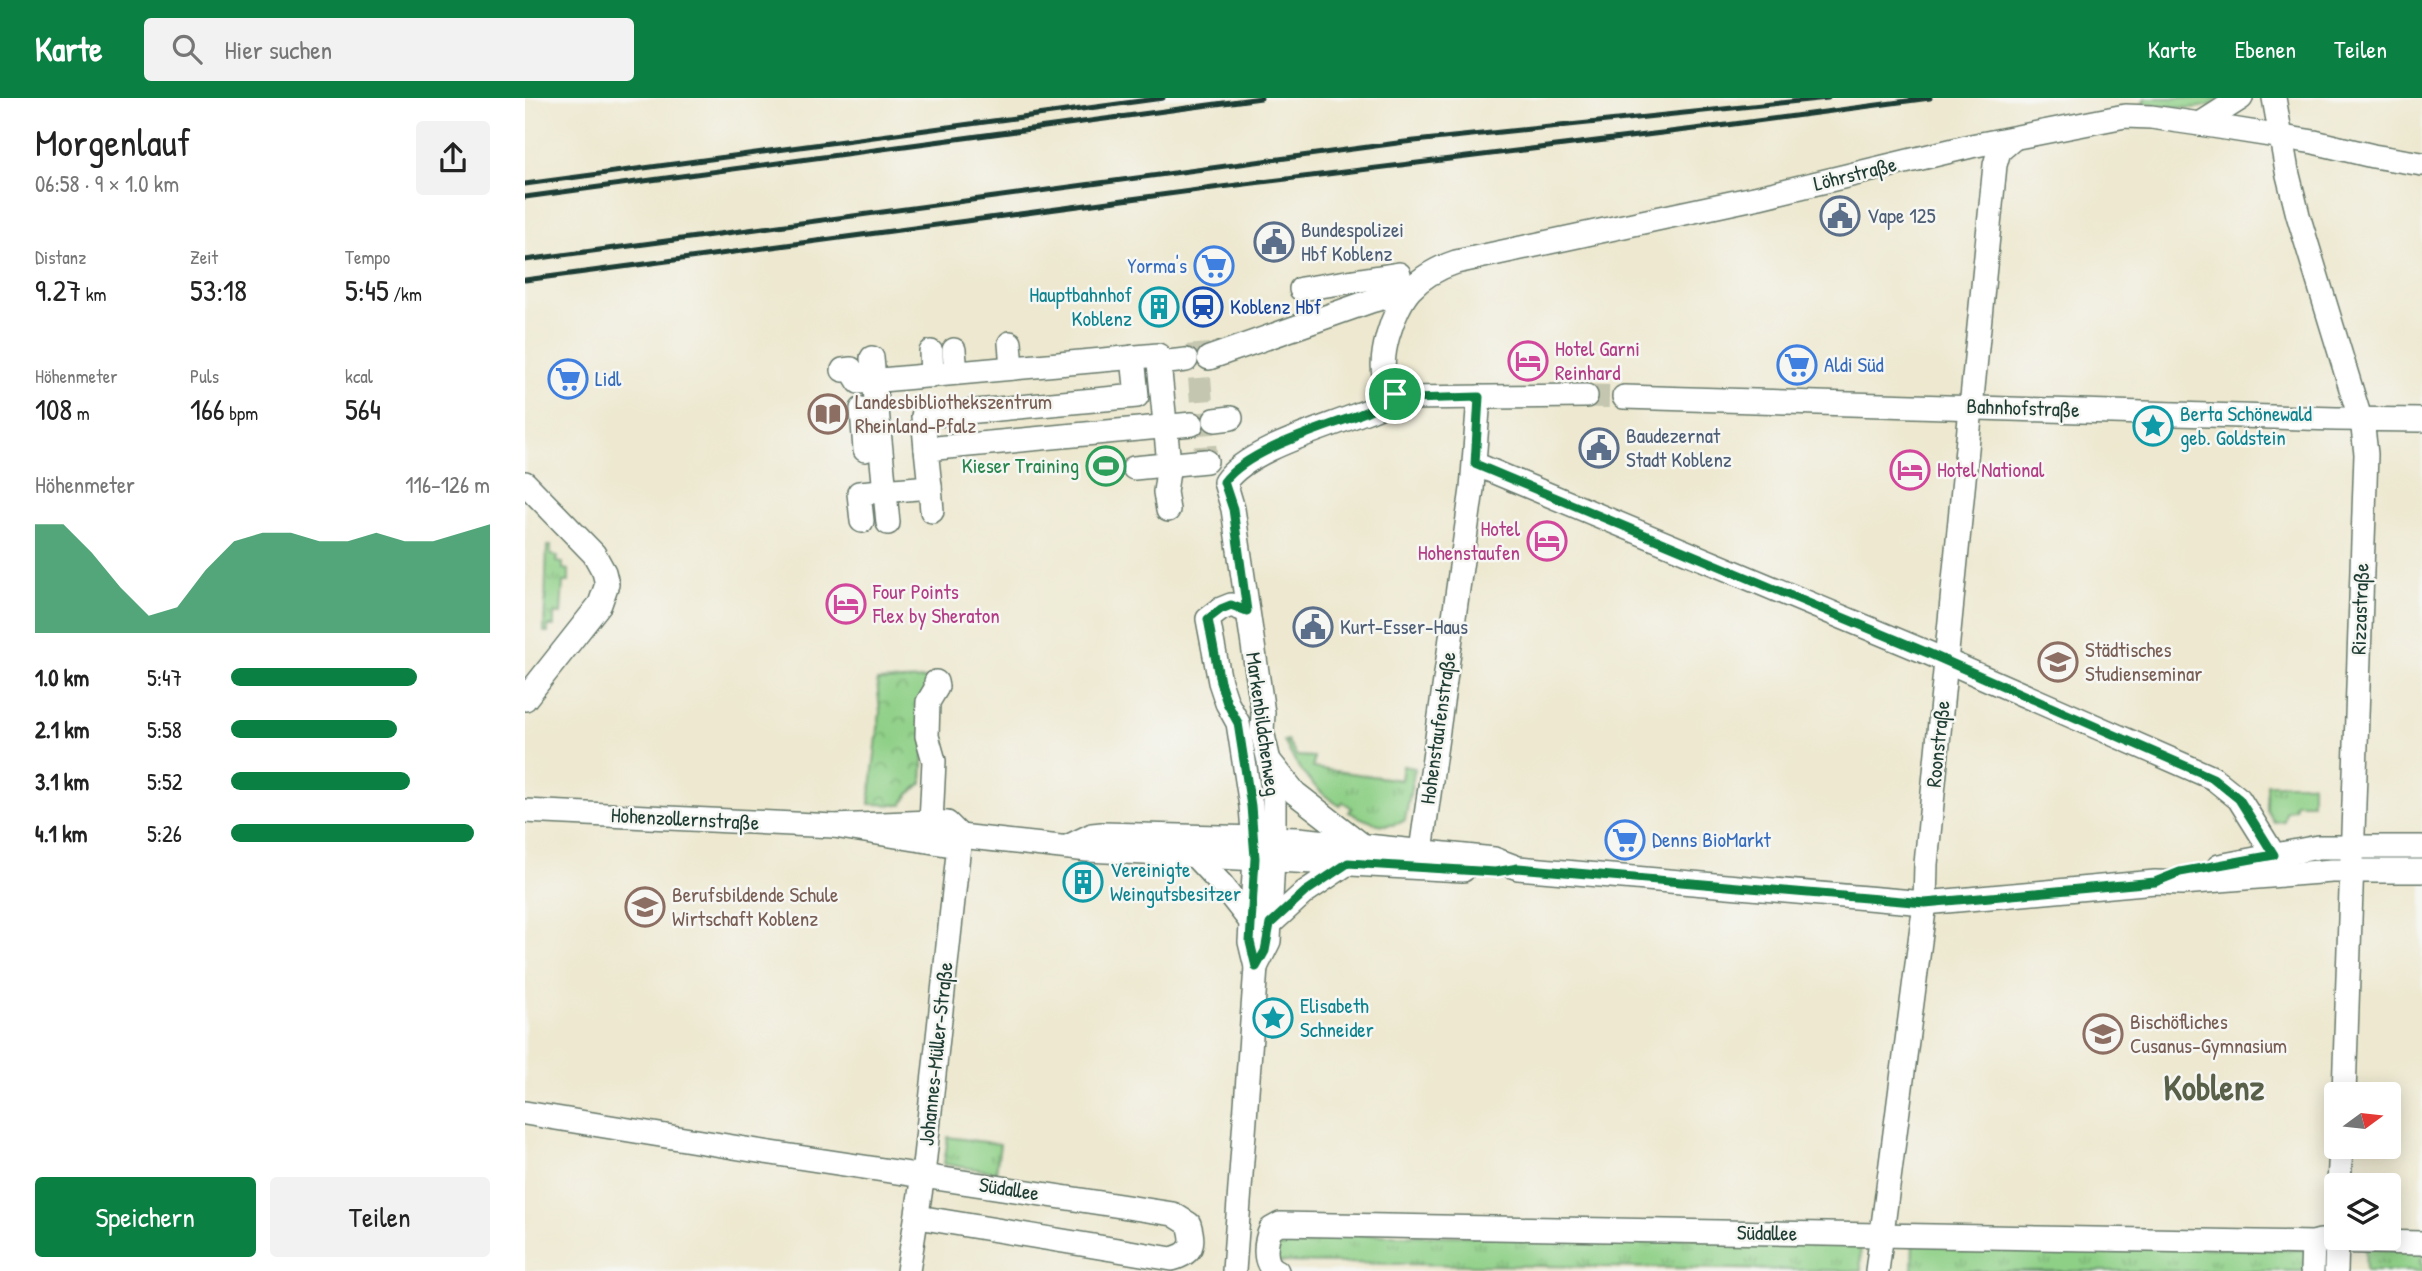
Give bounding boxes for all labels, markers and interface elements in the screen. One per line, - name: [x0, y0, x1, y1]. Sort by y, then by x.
- search box: [144, 18, 634, 81]
- text: Karte: [35, 27, 102, 71]
- icon: search: [168, 30, 206, 68]
- text: Hier suchen: [224, 32, 332, 67]
- text: Karte: [2148, 33, 2197, 65]
- text: Ebenen: [2235, 33, 2296, 65]
- text: Teilen: [2334, 33, 2387, 65]
- text: Morgenlauf: [35, 116, 191, 168]
- button: share: [416, 121, 490, 195]
- street label: Löhrstraße: [1810, 149, 1899, 198]
- text: 06:58 · 9 × 1.0 km: [35, 168, 179, 199]
- public building icon: Vape 125: [1819, 195, 1861, 237]
- place label: Vape 125: [1867, 201, 1936, 230]
- place label: Bundespolizei Hbf Koblenz: [1301, 215, 1404, 268]
- public building icon: Bundespolizei Hbf Koblenz: [1253, 221, 1295, 263]
- text: Distanz: [35, 244, 86, 270]
- text: Zeit: [190, 244, 218, 270]
- text: Tempo: [345, 244, 390, 270]
- supermarket icon: Yorma's: [1193, 245, 1235, 287]
- place label: Yorma's: [1127, 251, 1187, 280]
- text: 9.27: [35, 270, 81, 310]
- text: 53:18: [190, 270, 247, 310]
- text: 5:45: [345, 270, 389, 310]
- place label: Hauptbahnhof Koblenz: [1029, 280, 1132, 333]
- text: km: [81, 281, 107, 307]
- text: /km: [389, 281, 422, 307]
- building icon: Hauptbahnhof Koblenz: [1138, 286, 1180, 328]
- station icon: Koblenz Hbf: [1182, 286, 1224, 328]
- place label: Koblenz Hbf: [1230, 292, 1322, 321]
- place label: Hotel Garni Reinhard: [1555, 334, 1640, 387]
- hotel icon: Hotel Garni Reinhard: [1507, 340, 1549, 382]
- supermarket icon: Aldi Süd: [1776, 344, 1818, 386]
- place label: Aldi Süd: [1824, 350, 1884, 379]
- supermarket icon: Lidl: [547, 358, 589, 400]
- text: Höhenmeter: [35, 363, 118, 389]
- text: Puls: [190, 363, 219, 389]
- text: kcal: [345, 363, 373, 389]
- place label: Lidl: [595, 364, 622, 393]
- pin: [1365, 364, 1425, 424]
- icon: arrive: [1376, 375, 1414, 413]
- place label: Landesbibliothekszentrum Rheinland-Pfalz: [855, 387, 1052, 440]
- text: 108: [35, 389, 72, 429]
- text: 166: [190, 389, 225, 429]
- text: 564: [345, 389, 381, 429]
- street label: Bahnhofstraße: [1966, 391, 2080, 424]
- library icon: Landesbibliothekszentrum Rheinland-Pfalz: [807, 393, 849, 435]
- place label: Berta Schönewald geb. Goldstein: [2180, 399, 2312, 452]
- text: m: [72, 400, 90, 426]
- text: bpm: [225, 400, 258, 426]
- place icon: Berta Schönewald geb. Goldstein: [2132, 405, 2174, 447]
- place label: Baudezernat Stadt Koblenz: [1626, 421, 1732, 474]
- public building icon: Baudezernat Stadt Koblenz: [1578, 427, 1620, 469]
- sports icon: Kieser Training: [1085, 445, 1127, 487]
- hotel icon: Hotel National: [1889, 449, 1931, 491]
- place label: Kieser Training: [962, 451, 1079, 480]
- place label: Hotel National: [1937, 455, 2045, 484]
- text: Höhenmeter: [35, 469, 135, 500]
- text: 116–126 m: [405, 469, 490, 500]
- place label: Hotel Hohenstaufen: [1418, 514, 1520, 567]
- hotel icon: Hotel Hohenstaufen: [1526, 520, 1568, 562]
- street label: Rizzastraße: [2343, 563, 2376, 655]
- place label: Four Points Flex by Sheraton: [872, 577, 1000, 630]
- hotel icon: Four Points Flex by Sheraton: [825, 583, 867, 625]
- public building icon: Kurt-Esser-Haus: [1292, 606, 1334, 648]
- place label: Kurt-Esser-Haus: [1340, 612, 1468, 641]
- place label: Städtisches Studienseminar: [2085, 635, 2202, 688]
- school or university icon: Städtisches Studienseminar: [2037, 641, 2079, 683]
- street label: Markenbildchenweg: [1239, 650, 1288, 798]
- street label: Hohenstaufenstraße: [1412, 650, 1463, 806]
- text: 1.0 km: [35, 662, 89, 693]
- text: 5:47: [147, 662, 182, 693]
- street label: Roonstraße: [1919, 699, 1956, 789]
- text: 2.1 km: [35, 714, 90, 745]
- text: 5:58: [147, 714, 182, 745]
- text: 3.1 km: [35, 766, 89, 797]
- text: 5:52: [147, 766, 183, 797]
- street label: Hohenzollernstraße: [610, 800, 760, 837]
- text: 4.1 km: [35, 818, 87, 849]
- text: 5:26: [147, 818, 182, 849]
- supermarket icon: Denns BioMarkt: [1604, 819, 1646, 861]
- place label: Denns BioMarkt: [1652, 825, 1772, 854]
- place label: Vereinigte Weingutsbesitzer: [1110, 855, 1241, 908]
- building icon: Vereinigte Weingutsbesitzer: [1062, 861, 1104, 903]
- place label: Berufsbildende Schule Wirtschaft Koblenz: [672, 880, 838, 933]
- school or university icon: Berufsbildende Schule Wirtschaft Koblenz: [624, 886, 666, 928]
- street label: Johannes-Müller-Straße: [911, 961, 960, 1147]
- place label: Elisabeth Schneider: [1300, 991, 1374, 1044]
- place icon: Elisabeth Schneider: [1252, 997, 1294, 1039]
- place label: Bischöfliches Cusanus-Gymnasium: [2130, 1007, 2287, 1060]
- school or university icon: Bischöfliches Cusanus-Gymnasium: [2082, 1013, 2124, 1055]
- district label: Koblenz: [2164, 1064, 2264, 1111]
- north arrow: [2324, 1082, 2401, 1158]
- map controls: [2324, 1082, 2401, 1250]
- street label: Südallee: [977, 1169, 1041, 1208]
- button: layers: [2324, 1173, 2401, 1250]
- button: Speichern: [35, 1177, 256, 1257]
- button: Teilen: [270, 1177, 490, 1257]
- street label: Südallee: [1737, 1217, 1797, 1248]

